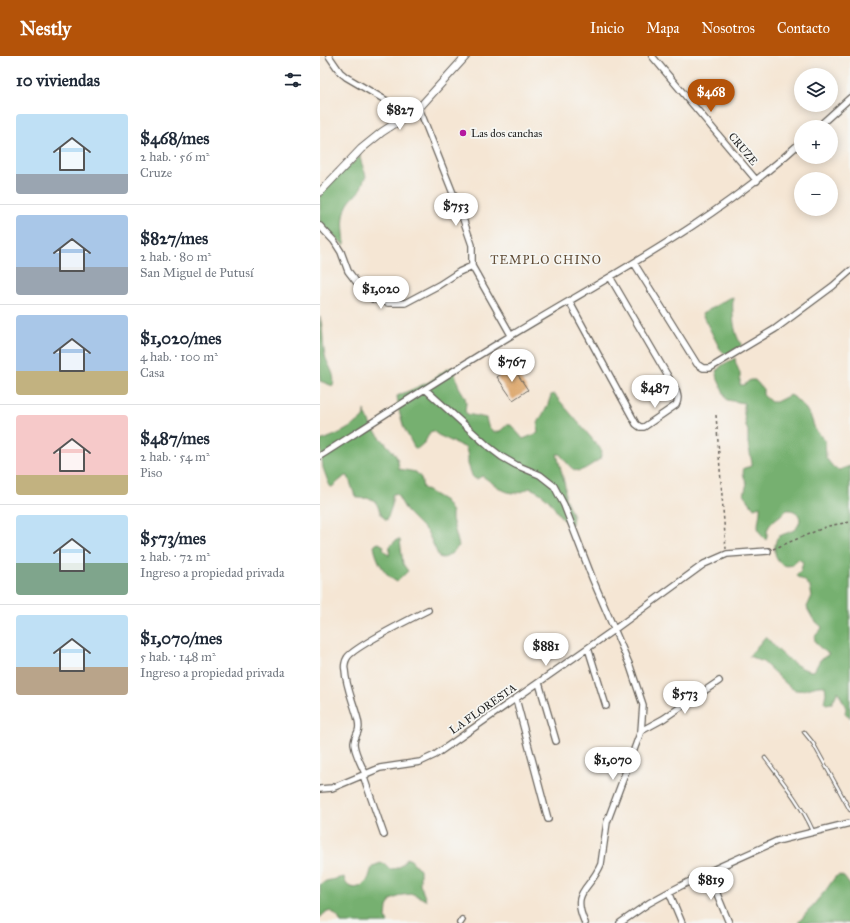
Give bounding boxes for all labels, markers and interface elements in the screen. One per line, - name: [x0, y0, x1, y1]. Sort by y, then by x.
- text: Nestly: [20, 17, 71, 40]
- text: Inicio: [590, 20, 624, 37]
- text: Mapa: [646, 20, 679, 37]
- text: Nosotros: [701, 20, 755, 37]
- text: Contacto: [777, 20, 830, 37]
- map controls: [794, 68, 838, 216]
- button: layers: [794, 68, 838, 112]
- icon: filters: [282, 69, 304, 91]
- text: 10 viviendas: [16, 70, 100, 91]
- pin: $468: [687, 79, 735, 113]
- text: $468: [697, 84, 725, 100]
- pin: $827: [376, 97, 424, 131]
- text: $827: [386, 102, 414, 118]
- button: +: [794, 120, 838, 164]
- place label: Las dos canchas: [471, 127, 542, 140]
- text: $468/mes: [140, 128, 210, 149]
- marker: Las dos canchas: [458, 128, 468, 138]
- icon: home: [48, 130, 96, 178]
- street label: CRUZE: [726, 130, 760, 168]
- text: 2 hab. · 56 m²: [140, 149, 210, 165]
- text: Cruze: [140, 165, 172, 181]
- button: −: [794, 172, 838, 216]
- pin: $753: [432, 193, 480, 227]
- text: $753: [443, 198, 469, 214]
- text: $827/mes: [140, 228, 208, 249]
- icon: home: [48, 231, 96, 279]
- text: 2 hab. · 80 m²: [140, 249, 211, 265]
- district label: TEMPLO CHINO: [490, 253, 602, 267]
- text: San Miguel de Putusí: [140, 265, 254, 281]
- pin: $1,020: [348, 276, 414, 310]
- text: $1,020: [362, 281, 400, 297]
- text: $1,020/mes: [140, 328, 222, 349]
- icon: home: [48, 331, 96, 379]
- text: 4 hab. · 100 m²: [140, 349, 218, 365]
- pin: $767: [488, 349, 536, 383]
- text: $767: [498, 354, 526, 370]
- text: Casa: [140, 365, 165, 381]
- pin: $487: [631, 375, 679, 409]
- text: $487: [641, 380, 669, 396]
- text: $487/mes: [140, 428, 210, 449]
- icon: home: [48, 431, 96, 479]
- text: 2 hab. · 54 m²: [140, 449, 210, 465]
- text: Piso: [140, 465, 162, 481]
- text: $573/mes: [140, 528, 206, 549]
- icon: home: [48, 531, 96, 579]
- text: 2 hab. · 72 m²: [140, 549, 210, 565]
- text: Ingreso a propiedad privada: [140, 565, 285, 581]
- text: $1,070/mes: [140, 628, 222, 649]
- icon: home: [48, 631, 96, 679]
- pin: $881: [522, 633, 570, 667]
- text: $881: [533, 638, 559, 654]
- text: 5 hab. · 148 m²: [140, 649, 216, 665]
- text: Ingreso a propiedad privada: [140, 665, 285, 681]
- street label: LA FLORESTA: [447, 681, 519, 737]
- pin: $573: [661, 681, 709, 715]
- text: $573: [672, 686, 698, 702]
- pin: $1,070: [580, 747, 646, 781]
- text: $1,070: [594, 752, 632, 768]
- pin: $819: [687, 867, 735, 901]
- text: $819: [698, 872, 724, 888]

